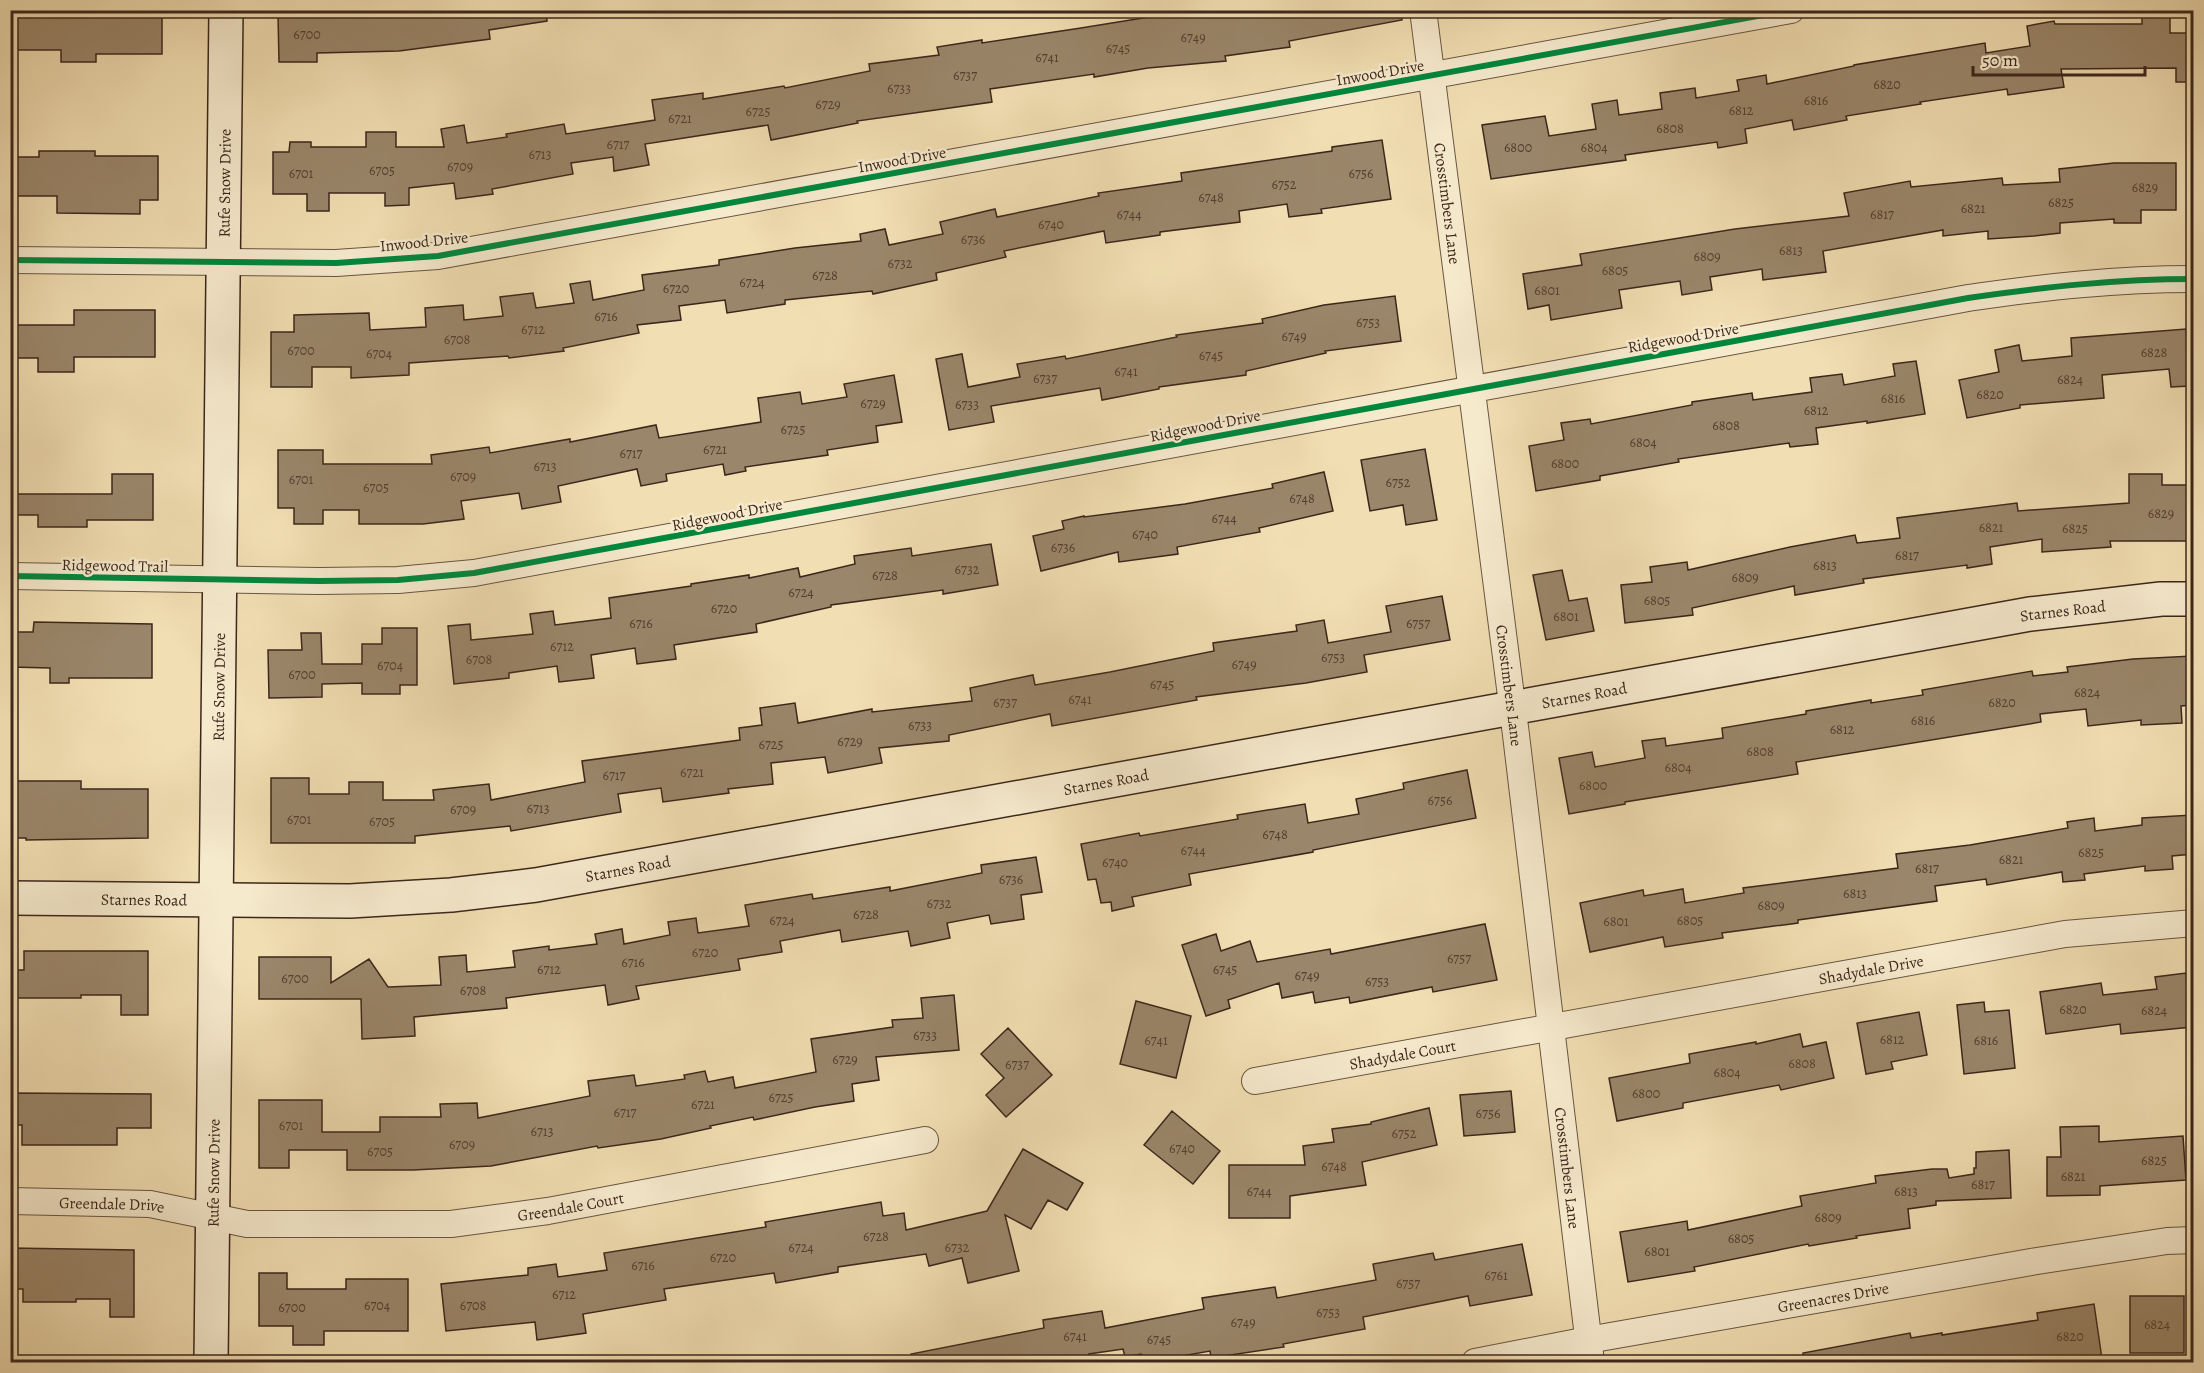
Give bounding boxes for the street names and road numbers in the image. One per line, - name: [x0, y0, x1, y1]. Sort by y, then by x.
- street label: Inwood Drive: [1335, 54, 1426, 92]
- street label: Rufe Snow Drive: [213, 129, 237, 237]
- street label: Inwood Drive: [857, 141, 948, 179]
- street label: Crosstimbers Lane: [1428, 142, 1466, 266]
- street label: Inwood Drive: [379, 226, 469, 258]
- street label: Ridgewood Drive: [1626, 317, 1741, 359]
- street label: Ridgewood Drive: [1148, 404, 1263, 448]
- street label: Ridgewood Drive: [670, 493, 785, 537]
- street label: Ridgewood Trail: [61, 554, 169, 578]
- street label: Starnes Road: [2018, 595, 2107, 628]
- street label: Crosstimbers Lane: [1490, 624, 1527, 748]
- street label: Rufe Snow Drive: [208, 633, 231, 741]
- street label: Starnes Road: [1540, 677, 1629, 714]
- street label: Starnes Road: [1062, 764, 1151, 801]
- street label: Starnes Road: [584, 851, 673, 888]
- street label: Starnes Road: [101, 889, 188, 912]
- street label: Shadydale Drive: [1817, 950, 1925, 990]
- street label: Shadydale Court: [1348, 1035, 1458, 1076]
- street label: Crosstimbers Lane: [1549, 1106, 1585, 1230]
- street label: Rufe Snow Drive: [202, 1119, 226, 1227]
- street label: Greendale Court: [516, 1187, 626, 1227]
- street label: Greendale Drive: [59, 1192, 167, 1219]
- street label: Greenacres Drive: [1776, 1277, 1891, 1318]

